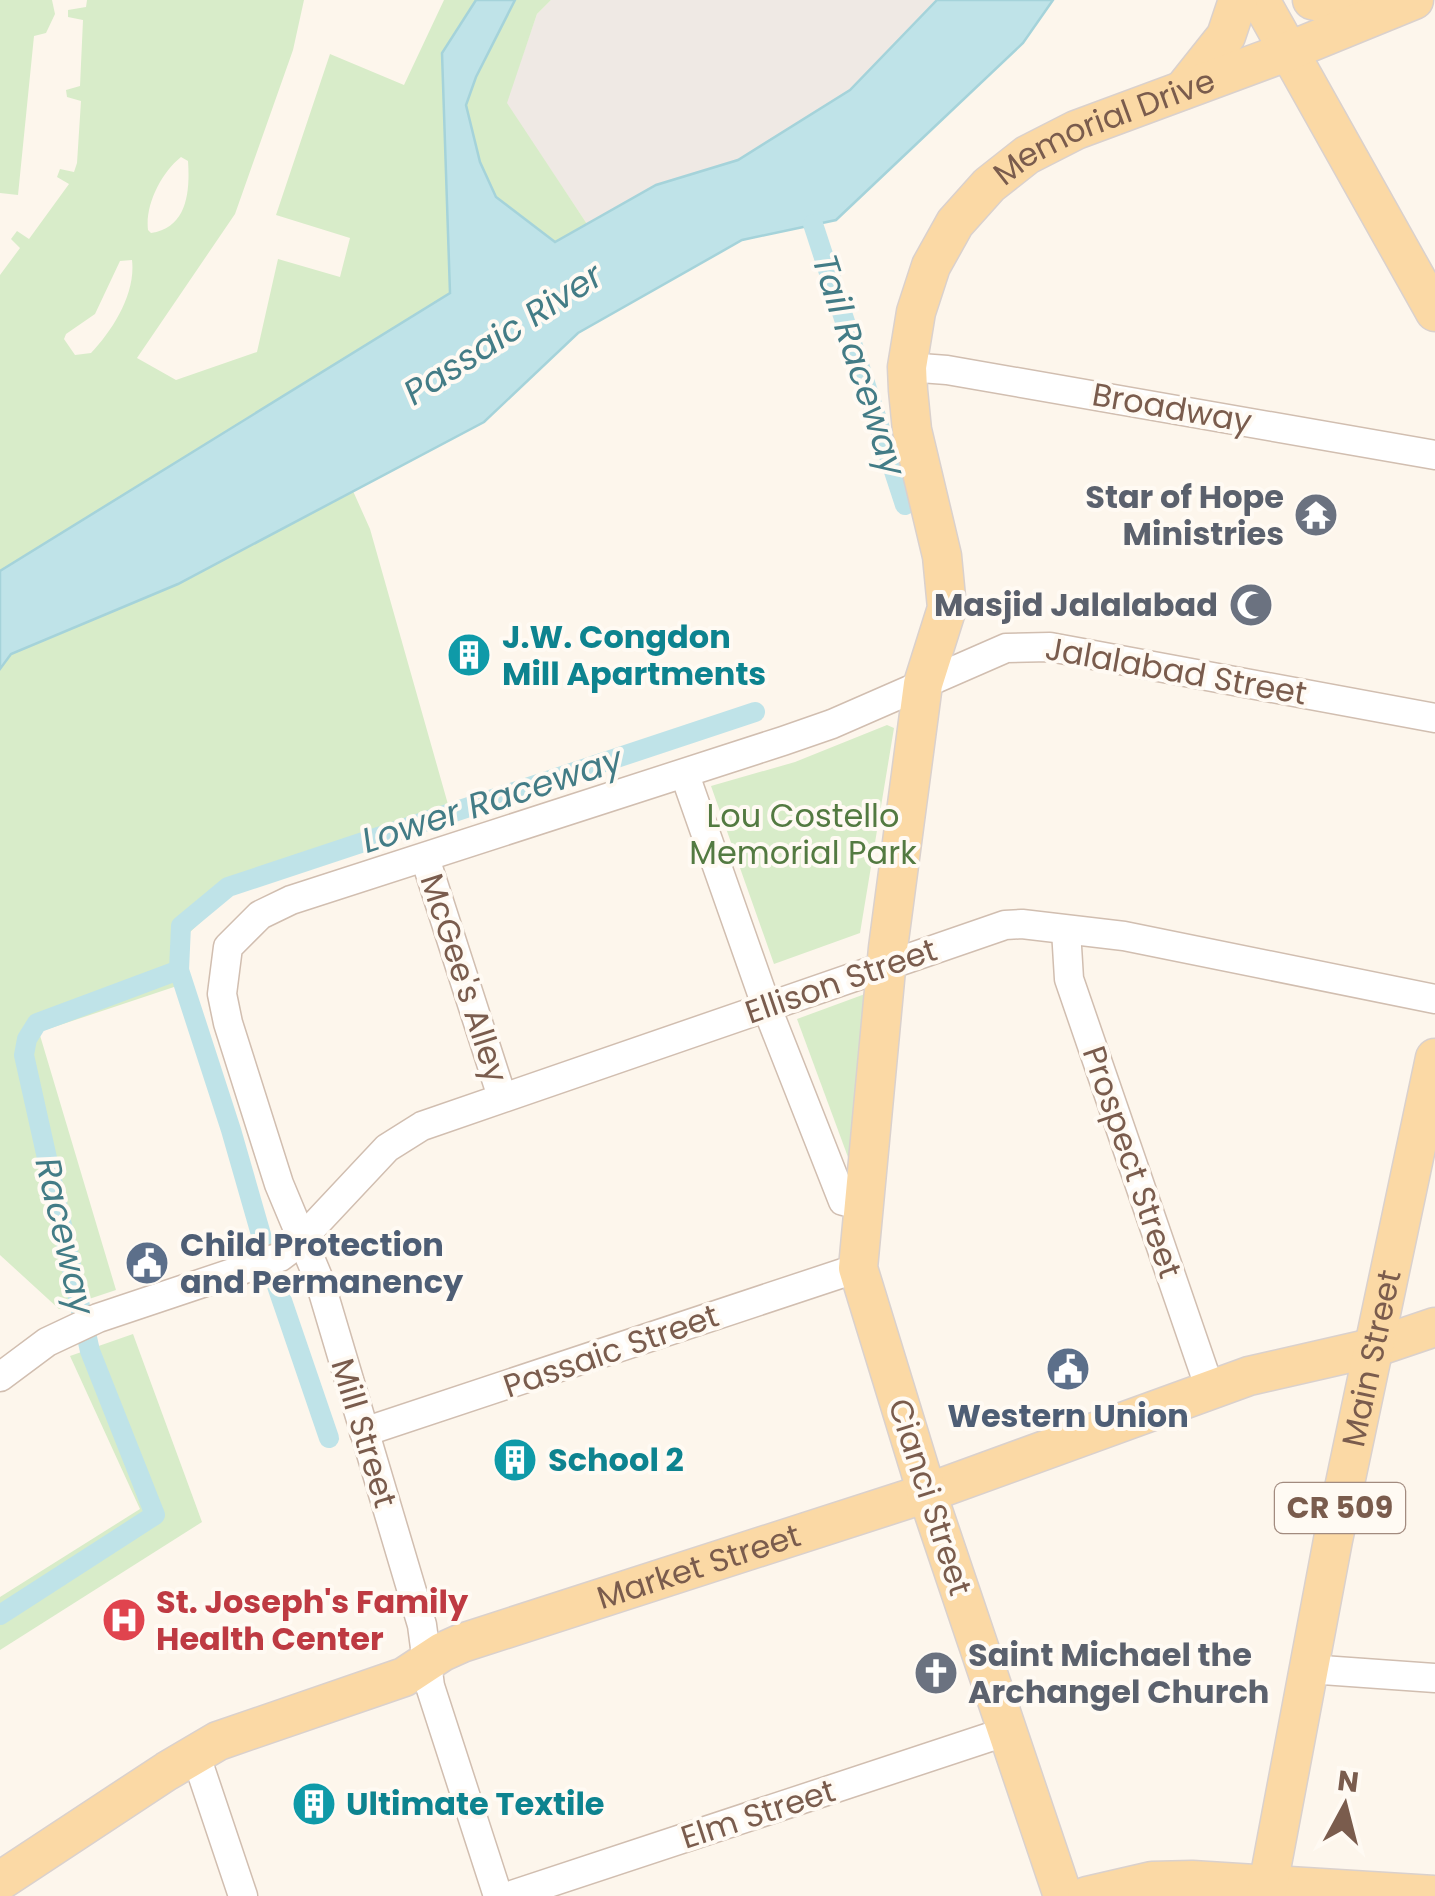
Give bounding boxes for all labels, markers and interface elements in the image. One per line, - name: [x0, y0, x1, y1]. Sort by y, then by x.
- street label: Memorial Drive: [983, 57, 1221, 195]
- water label: Tail Raceway: [801, 248, 919, 483]
- water label: Passaic River: [393, 250, 613, 416]
- street label: Broadway: [1089, 371, 1255, 444]
- place label: Star of Hope Ministries: [1085, 474, 1284, 556]
- temple icon: Star of Hope Ministries: [1293, 492, 1339, 538]
- place label: Masjid Jalalabad: [934, 582, 1218, 627]
- mosque icon: Masjid Jalalabad: [1228, 582, 1274, 628]
- place label: J.W. Congdon Mill Apartments: [502, 614, 766, 696]
- street label: Jalalabad Street: [1042, 625, 1310, 716]
- building icon: J.W. Congdon Mill Apartments: [446, 632, 492, 678]
- water label: Lower Raceway: [355, 734, 630, 865]
- park label: Lou Costello Memorial Park: [689, 793, 917, 875]
- street label: McGee's Alley: [410, 868, 519, 1088]
- street label: Ellison Street: [739, 927, 943, 1034]
- street label: Prospect Street: [1072, 1040, 1193, 1284]
- water label: Raceway: [24, 1152, 108, 1321]
- place label: Child Protection and Permanency: [180, 1222, 464, 1304]
- public building icon: Child Protection and Permanency: [124, 1240, 170, 1286]
- street label: Main Street: [1330, 1266, 1412, 1451]
- street label: Passaic Street: [497, 1293, 724, 1408]
- public building icon: Western Union: [1045, 1346, 1091, 1392]
- street label: Mill Street: [321, 1353, 408, 1513]
- street label: Cianci Street: [878, 1393, 983, 1601]
- place label: Western Union: [947, 1393, 1189, 1438]
- building icon: School 2: [492, 1437, 538, 1483]
- place label: School 2: [548, 1437, 684, 1482]
- road number: CR 509: [1275, 1483, 1405, 1533]
- street label: Market Street: [591, 1512, 806, 1620]
- place label: St. Joseph's Family Health Center: [156, 1579, 469, 1661]
- hospital icon: St. Joseph's Family Health Center: [101, 1597, 147, 1643]
- place label: Saint Michael the Archangel Church: [968, 1632, 1269, 1714]
- church icon: Saint Michael the Archangel Church: [913, 1650, 959, 1696]
- north arrow: [1295, 1756, 1395, 1856]
- text: N: [1335, 1761, 1361, 1802]
- street label: Elm Street: [675, 1767, 841, 1860]
- building icon: Ultimate Textile: [291, 1781, 337, 1827]
- place label: Ultimate Textile: [346, 1781, 605, 1826]

